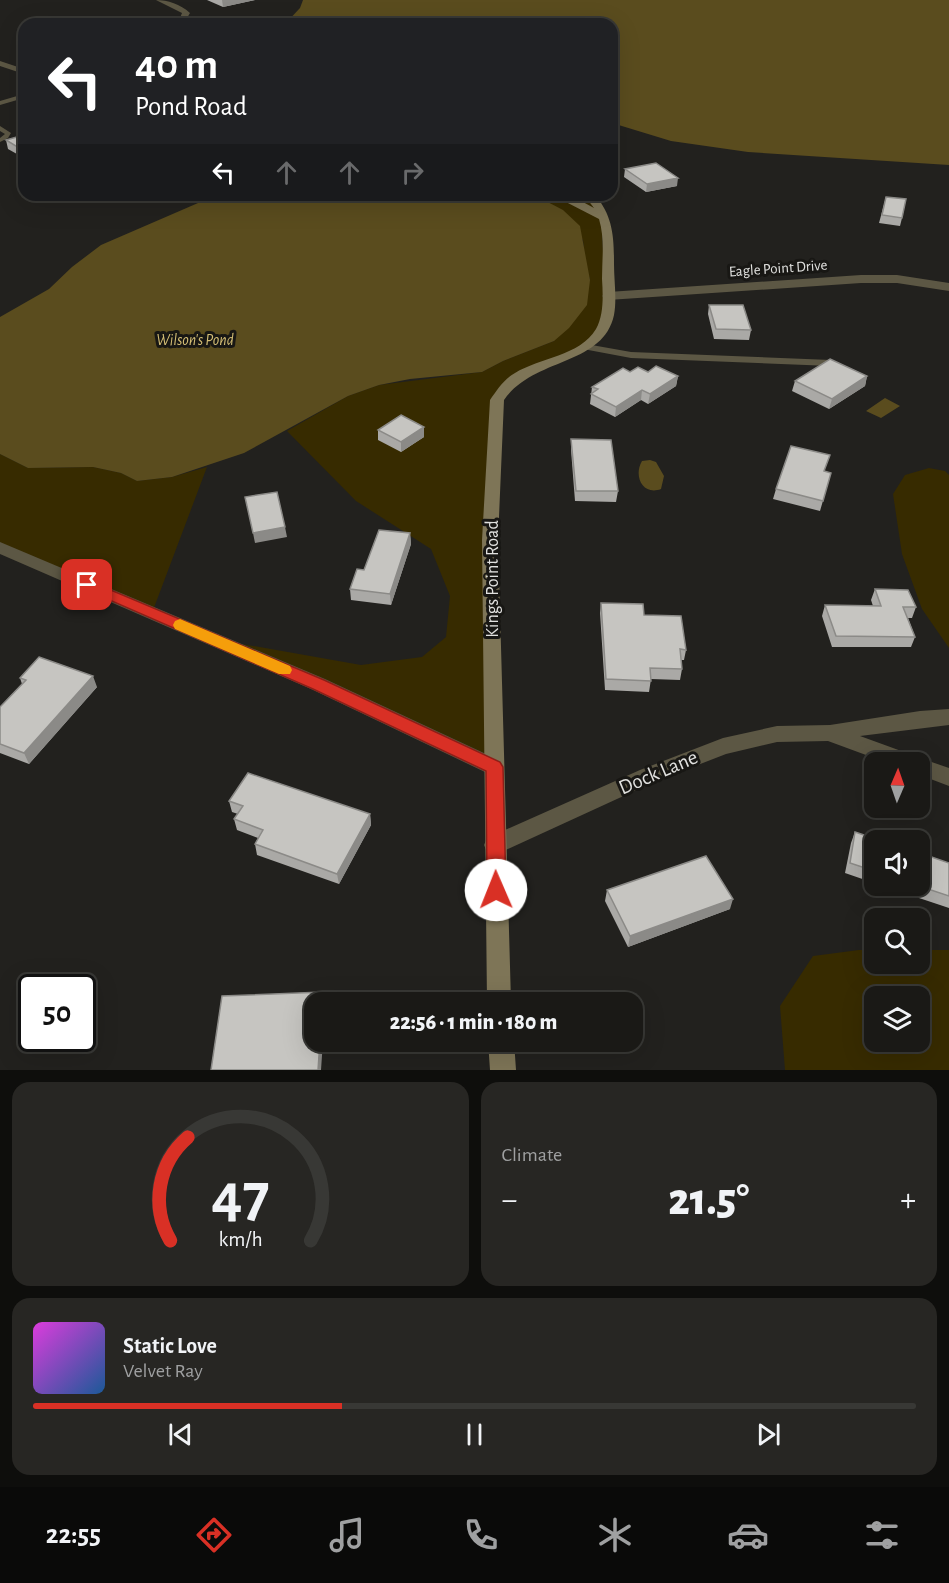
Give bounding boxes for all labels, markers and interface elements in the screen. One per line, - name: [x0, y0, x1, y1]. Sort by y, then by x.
- icon: left: [36, 42, 114, 120]
- text: 40 m: [135, 44, 218, 86]
- text: Pond Road: [135, 93, 247, 120]
- icon: left: [207, 156, 240, 189]
- icon: ahead: [270, 156, 303, 189]
- icon: ahead: [333, 156, 366, 189]
- icon: right: [396, 156, 429, 189]
- street label: Eagle Point Drive: [728, 258, 828, 279]
- water label: Wilson's Pond: [156, 332, 234, 348]
- street label: Kings Point Road: [484, 520, 502, 638]
- pin: [61, 559, 112, 610]
- icon: arrive: [70, 568, 103, 601]
- street label: Dock Lane: [616, 746, 701, 798]
- north arrow: [864, 752, 930, 818]
- map controls: [864, 752, 930, 1052]
- button: sound: [864, 830, 930, 896]
- position arrow: [464, 858, 528, 922]
- button: search: [864, 908, 930, 974]
- speed limit sign: 50: [18, 974, 96, 1052]
- button: layers: [864, 986, 930, 1052]
- text: 22:56 · 1 min · 180 m: [390, 1011, 557, 1033]
- text: Climate: [502, 1145, 562, 1165]
- text: 47: [211, 1165, 269, 1227]
- text: 21.5°: [668, 1178, 749, 1223]
- text: −: [502, 1184, 517, 1217]
- text: +: [900, 1184, 916, 1217]
- text: km/h: [218, 1229, 262, 1250]
- text: Static Love: [123, 1335, 217, 1357]
- text: Velvet Ray: [123, 1361, 203, 1381]
- icon: previous: [164, 1418, 197, 1451]
- icon: pause: [458, 1418, 491, 1451]
- icon: next: [752, 1418, 785, 1451]
- icon: directions: [193, 1514, 235, 1556]
- icon: music: [326, 1514, 368, 1556]
- icon: phone: [460, 1514, 502, 1556]
- icon: climate: [594, 1514, 636, 1556]
- icon: car: [727, 1514, 769, 1556]
- icon: filters: [861, 1514, 903, 1556]
- text: 22:55: [46, 1521, 101, 1548]

